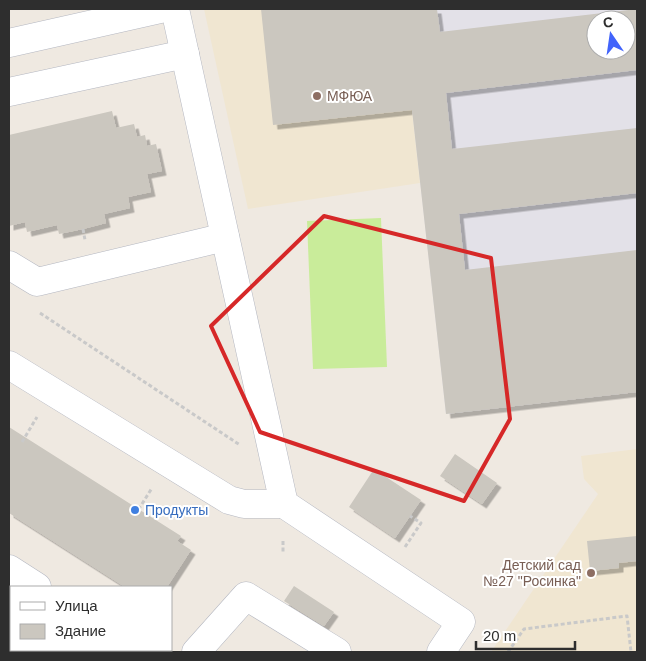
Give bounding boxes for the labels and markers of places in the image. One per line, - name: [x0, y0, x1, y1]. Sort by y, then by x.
- place label: МФЮА: [327, 88, 373, 104]
- marker: МФЮА: [311, 90, 323, 102]
- place label: Продукты: [145, 502, 208, 518]
- marker: Продукты: [129, 504, 141, 516]
- place label: Детский сад №27 "Росинка": [483, 557, 581, 589]
- marker: Детский сад №27 "Росинка": [585, 567, 597, 579]

